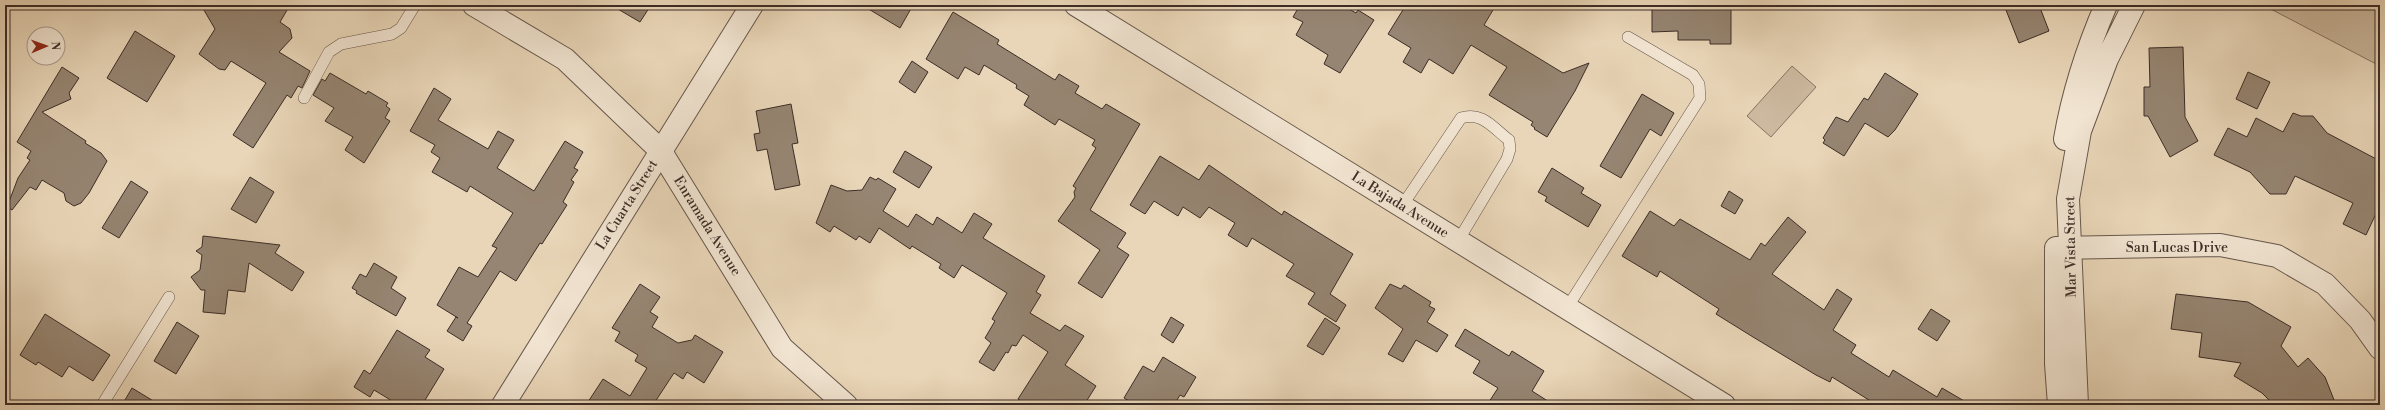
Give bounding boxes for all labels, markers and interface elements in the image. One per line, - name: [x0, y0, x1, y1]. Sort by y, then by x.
- north arrow: [26, 26, 66, 66]
- text: N: [48, 41, 62, 51]
- street label: La Cuarta Street: [592, 156, 662, 254]
- street label: La Bajada Avenue: [1348, 168, 1452, 242]
- street label: Enramada Avenue: [669, 173, 745, 279]
- street label: Mar Vista Street: [2061, 196, 2081, 298]
- street label: San Lucas Drive: [2126, 239, 2228, 257]

